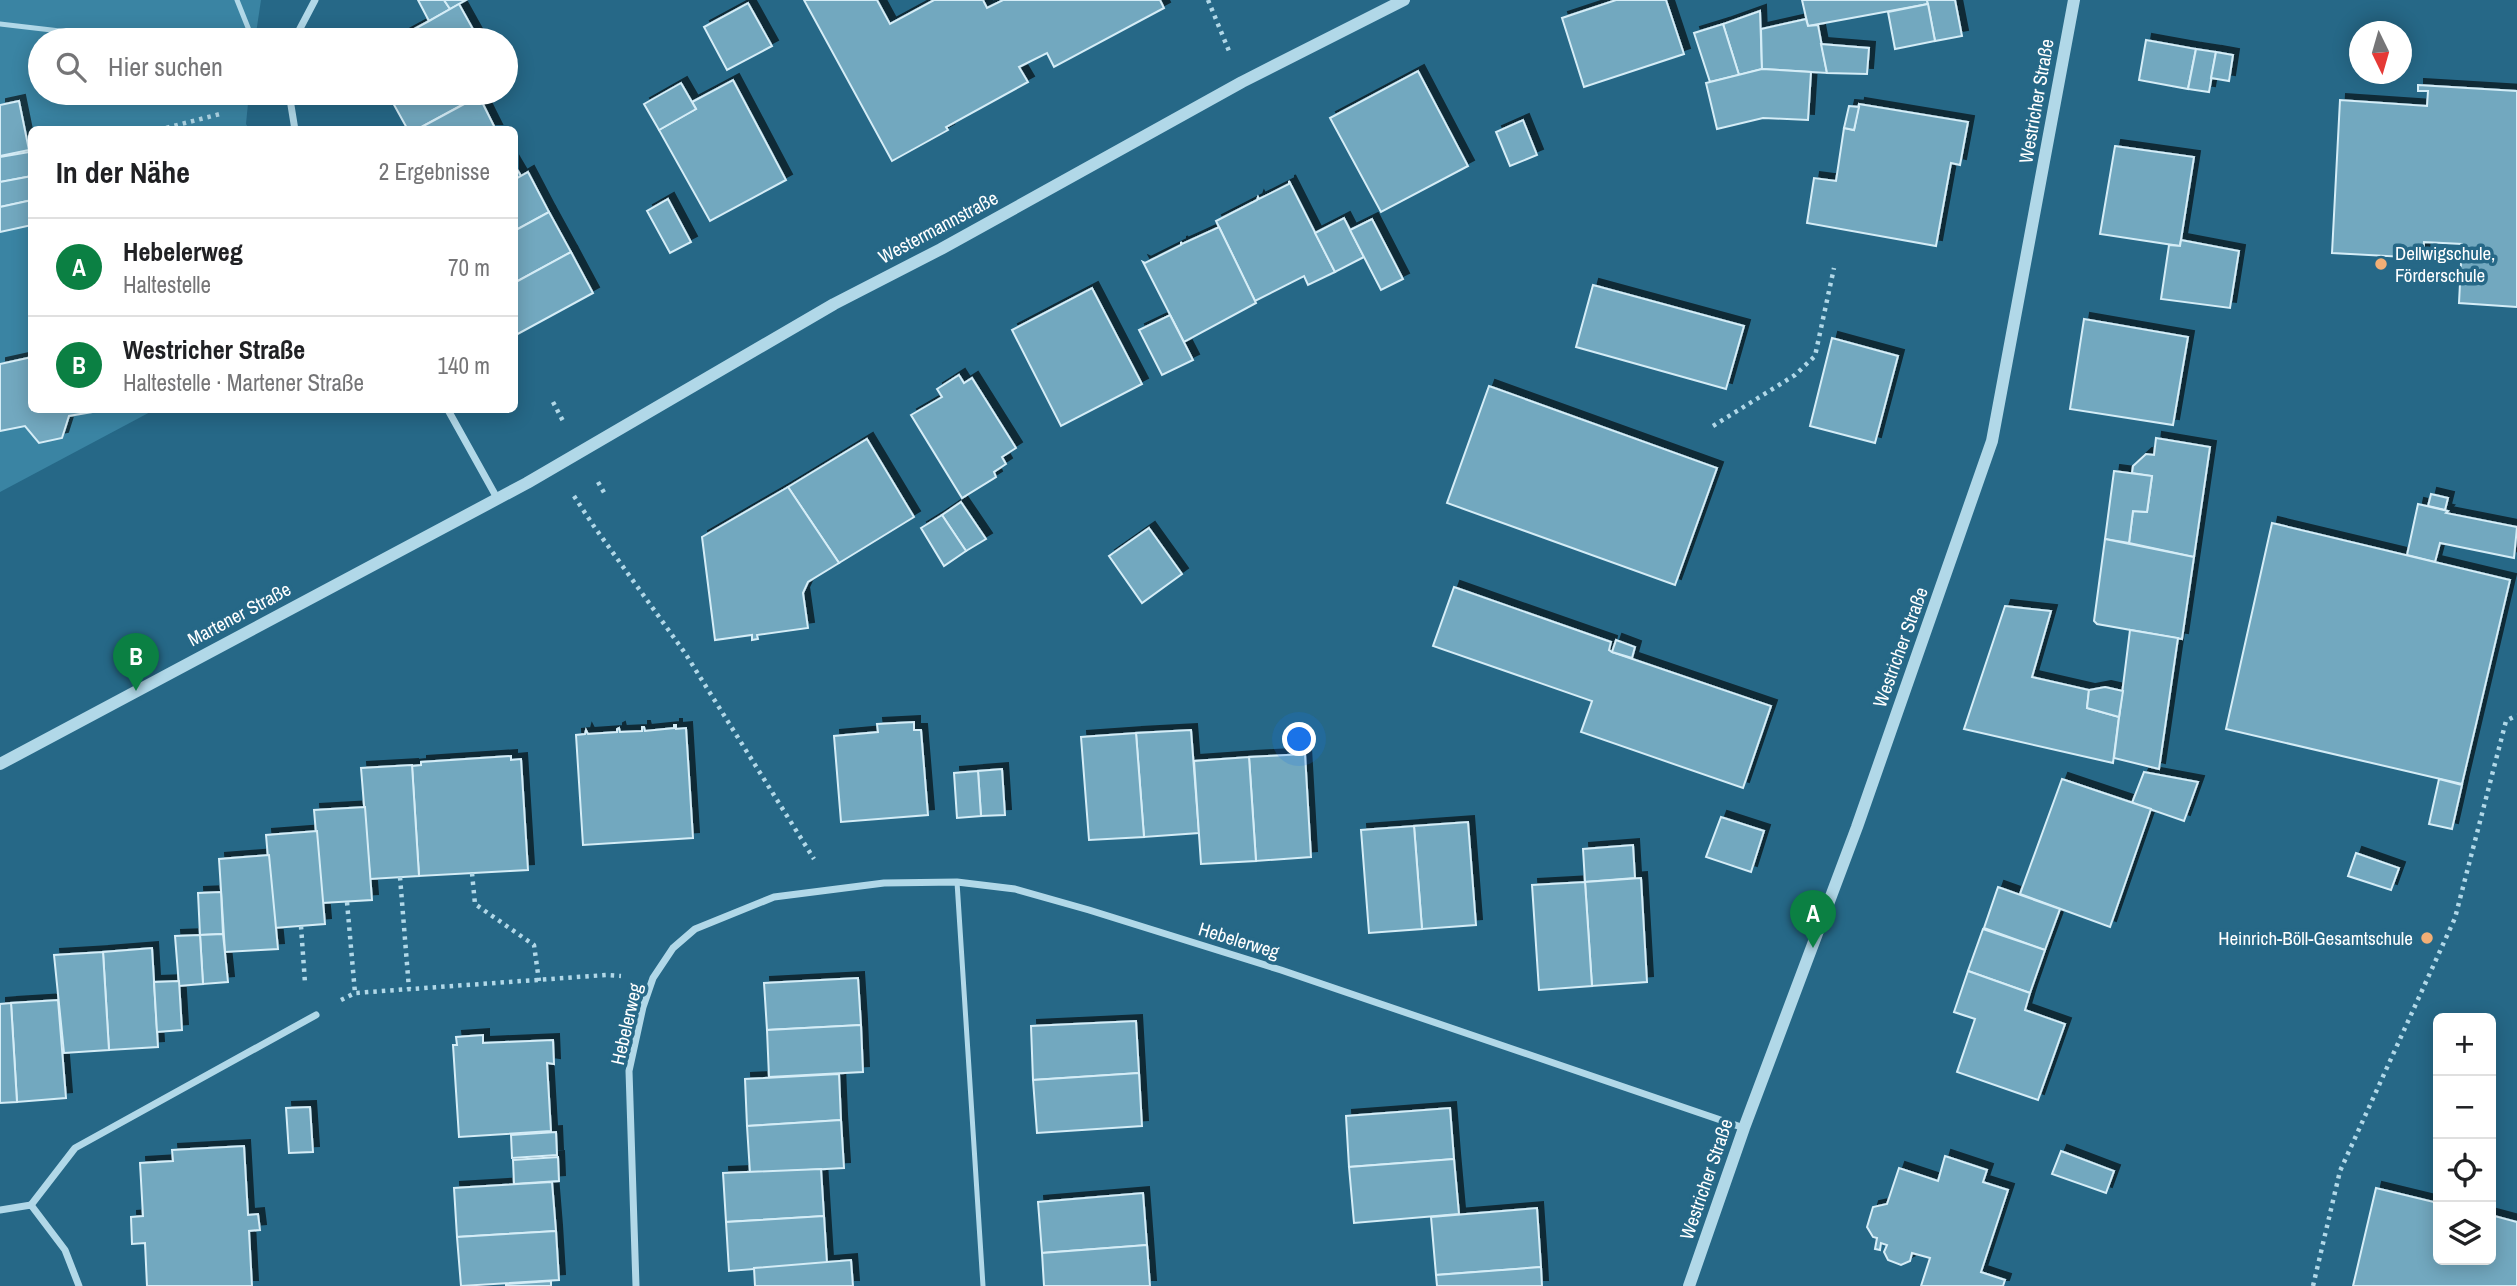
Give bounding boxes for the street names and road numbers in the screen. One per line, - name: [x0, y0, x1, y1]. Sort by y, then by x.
- street label: Westricher Straße: [2012, 37, 2060, 165]
- street label: Westermannstraße: [874, 184, 1002, 270]
- street label: Martener Straße: [183, 576, 295, 652]
- street label: Westricher Straße: [1866, 583, 1934, 711]
- street label: Hebelerweg: [1195, 915, 1283, 965]
- street label: Hebelerweg: [604, 980, 648, 1067]
- street label: Westricher Straße: [1673, 1115, 1739, 1243]

